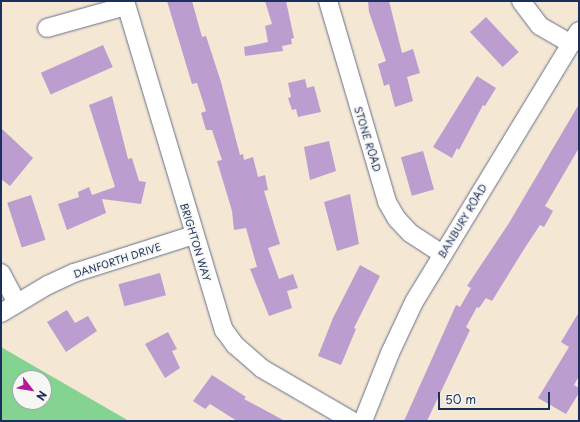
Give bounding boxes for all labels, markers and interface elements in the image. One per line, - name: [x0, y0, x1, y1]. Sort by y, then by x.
- street label: STONE ROAD: [352, 105, 384, 173]
- street label: BANBURY ROAD: [435, 181, 489, 261]
- street label: BRIGHTON WAY: [178, 201, 214, 283]
- street label: DANFORTH DRIVE: [71, 240, 163, 280]
- north arrow: [12, 370, 52, 410]
- scale bar: [440, 384, 552, 410]
- text: N: [32, 388, 51, 404]
- text: 50 m: [445, 390, 476, 408]

